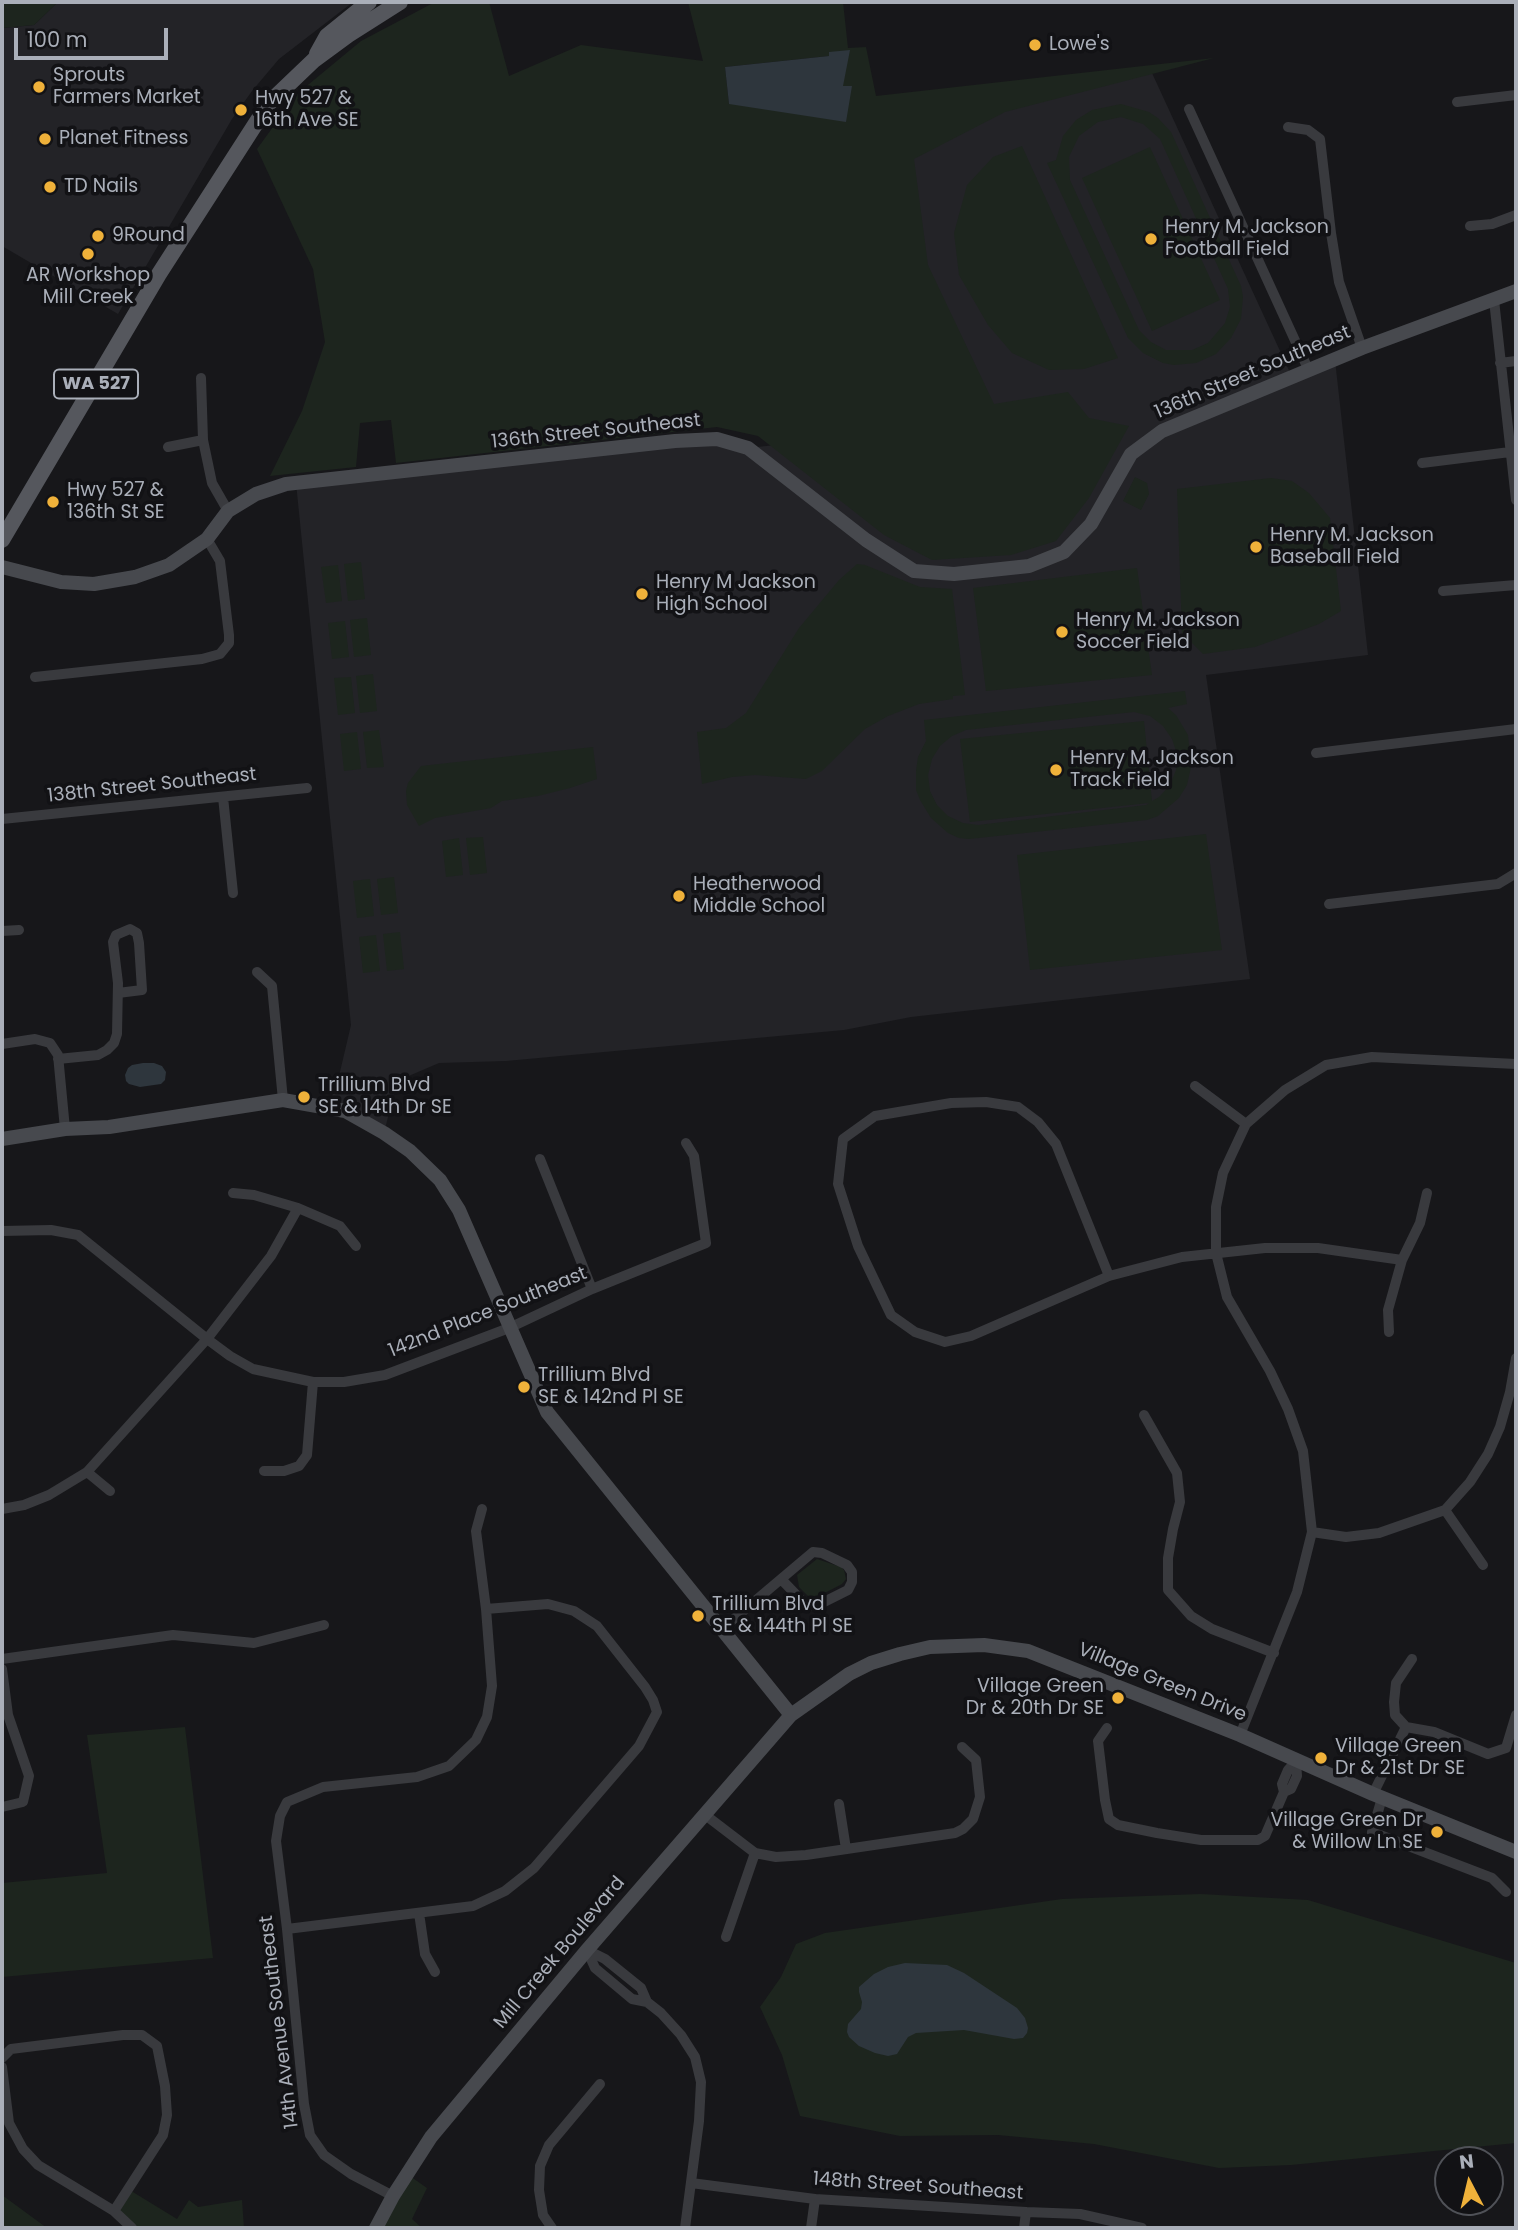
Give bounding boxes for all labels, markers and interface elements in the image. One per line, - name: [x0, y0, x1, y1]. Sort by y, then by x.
- scale bar: [18, 14, 172, 58]
- text: 100 m: [27, 25, 87, 54]
- place label: Lowe's: [1049, 34, 1110, 56]
- marker: Lowe's: [1027, 37, 1043, 53]
- place label: Sprouts Farmers Market: [53, 65, 201, 109]
- marker: Sprouts Farmers Market: [31, 79, 47, 95]
- place label: Hwy 527 & 16th Ave SE: [255, 88, 359, 132]
- marker: Hwy 527 & 16th Ave SE: [233, 102, 249, 118]
- place label: Planet Fitness: [59, 128, 188, 150]
- marker: Planet Fitness: [37, 131, 53, 147]
- place label: TD Nails: [64, 176, 138, 198]
- marker: TD Nails: [42, 179, 58, 195]
- place label: Henry M. Jackson Football Field: [1165, 217, 1329, 261]
- place label: 9Round: [112, 225, 185, 247]
- marker: 9Round: [90, 228, 106, 244]
- marker: Henry M. Jackson Football Field: [1143, 231, 1159, 247]
- marker: AR Workshop Mill Creek: [80, 246, 96, 262]
- place label: AR Workshop Mill Creek: [26, 265, 150, 309]
- street label: 136th Street Southeast: [1152, 321, 1354, 425]
- road number: WA 527: [54, 370, 138, 398]
- street label: 136th Street Southeast: [490, 410, 702, 454]
- place label: Hwy 527 & 136th St SE: [67, 480, 165, 524]
- marker: Hwy 527 & 136th St SE: [45, 494, 61, 510]
- place label: Henry M. Jackson Baseball Field: [1270, 525, 1434, 569]
- marker: Henry M. Jackson Baseball Field: [1248, 539, 1264, 555]
- place label: Henry M Jackson High School: [656, 572, 816, 616]
- marker: Henry M Jackson High School: [634, 586, 650, 602]
- place label: Henry M. Jackson Soccer Field: [1076, 610, 1240, 654]
- marker: Henry M. Jackson Soccer Field: [1054, 624, 1070, 640]
- place label: Henry M. Jackson Track Field: [1070, 748, 1234, 792]
- marker: Henry M. Jackson Track Field: [1048, 762, 1064, 778]
- street label: 138th Street Southeast: [46, 764, 258, 808]
- place label: Heatherwood Middle School: [693, 874, 825, 918]
- marker: Heatherwood Middle School: [671, 888, 687, 904]
- place label: Trillium Blvd SE & 14th Dr SE: [318, 1075, 452, 1119]
- marker: Trillium Blvd SE & 14th Dr SE: [296, 1089, 312, 1105]
- street label: 142nd Place Southeast: [385, 1263, 591, 1363]
- place label: Trillium Blvd SE & 142nd Pl SE: [538, 1365, 684, 1409]
- marker: Trillium Blvd SE & 142nd Pl SE: [516, 1379, 532, 1395]
- place label: Trillium Blvd SE & 144th Pl SE: [712, 1594, 853, 1638]
- marker: Trillium Blvd SE & 144th Pl SE: [690, 1608, 706, 1624]
- street label: Village Green Drive: [1074, 1639, 1250, 1727]
- place label: Village Green Dr & 20th Dr SE: [966, 1676, 1104, 1720]
- marker: Village Green Dr & 20th Dr SE: [1110, 1690, 1126, 1706]
- place label: Village Green Dr & 21st Dr SE: [1335, 1736, 1465, 1780]
- marker: Village Green Dr & 21st Dr SE: [1313, 1750, 1329, 1766]
- place label: Village Green Dr & Willow Ln SE: [1270, 1810, 1423, 1854]
- marker: Village Green Dr & Willow Ln SE: [1429, 1824, 1445, 1840]
- street label: Mill Creek Boulevard: [490, 1872, 630, 2034]
- street label: 14th Avenue Southeast: [256, 1914, 304, 2130]
- north arrow: [1434, 2146, 1504, 2216]
- text: N: [1458, 2147, 1475, 2176]
- street label: 148th Street Southeast: [812, 2168, 1024, 2206]

